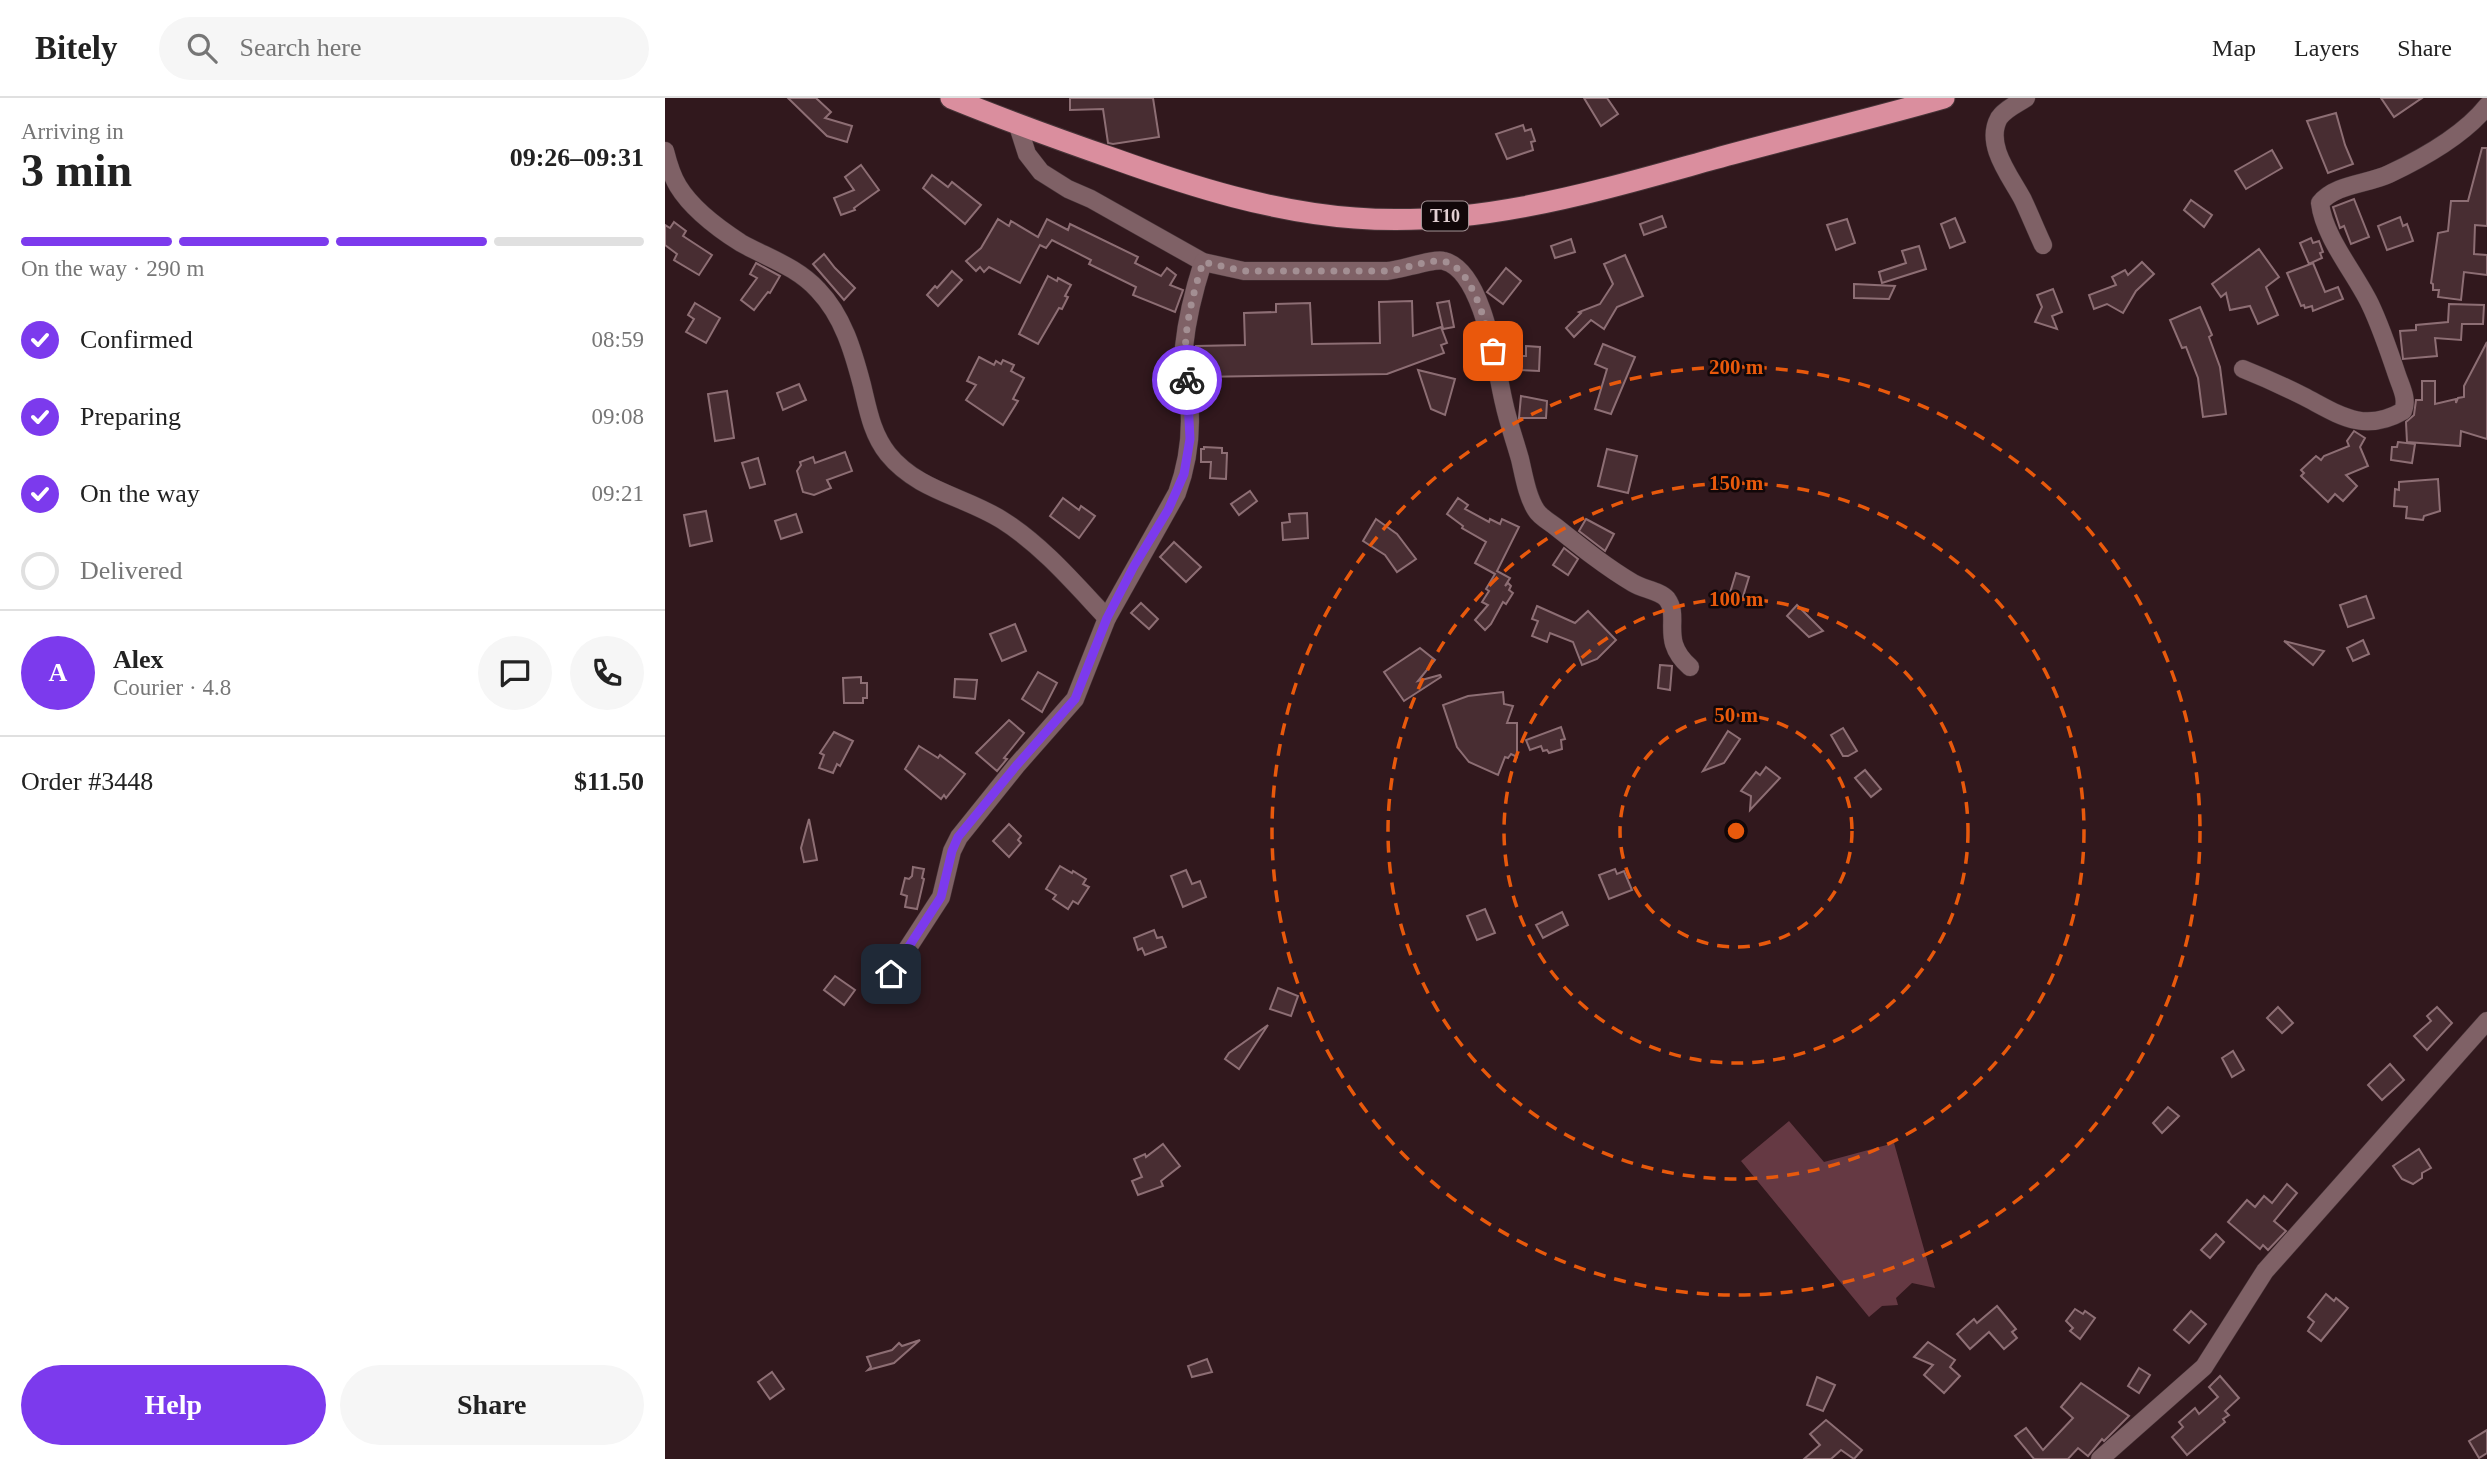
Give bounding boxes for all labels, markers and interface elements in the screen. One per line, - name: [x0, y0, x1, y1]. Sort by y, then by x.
- search box: [159, 17, 649, 80]
- icon: search: [183, 29, 221, 67]
- text: Bitely: [35, 30, 117, 66]
- text: Search here: [239, 33, 361, 62]
- text: Map: [2212, 35, 2256, 61]
- text: Layers: [2294, 35, 2359, 61]
- text: Share: [2397, 35, 2452, 61]
- text: Arriving in: [21, 119, 124, 144]
- text: 09:26–09:31: [510, 143, 644, 172]
- text: 3 min: [21, 145, 132, 196]
- road number: T10: [1422, 202, 1468, 230]
- text: On the way · 290 m: [21, 256, 204, 281]
- icon: check: [21, 321, 59, 359]
- pin: [1463, 321, 1523, 381]
- text: Confirmed: [80, 325, 193, 354]
- text: 08:59: [592, 327, 644, 352]
- icon: bag: [1474, 332, 1512, 370]
- courier: [1152, 345, 1222, 415]
- text: 200 m: [1709, 355, 1764, 379]
- icon: bike: [1168, 361, 1206, 399]
- icon: check: [21, 398, 59, 436]
- text: Preparing: [80, 402, 181, 431]
- text: 09:08: [592, 404, 644, 429]
- text: 150 m: [1709, 471, 1764, 495]
- icon: check: [21, 475, 59, 513]
- text: On the way: [80, 479, 200, 508]
- text: 09:21: [592, 481, 644, 506]
- text: Delivered: [80, 556, 183, 585]
- text: 100 m: [1709, 587, 1764, 611]
- button: chat: [478, 636, 552, 710]
- button: phone: [570, 636, 644, 710]
- text: Alex: [113, 645, 164, 674]
- text: A: [49, 658, 67, 687]
- text: Courier · 4.8: [113, 675, 231, 700]
- text: 50 m: [1714, 703, 1758, 727]
- text: Order #3448: [21, 767, 153, 796]
- text: $11.50: [574, 767, 644, 796]
- centre of rings: [1724, 819, 1748, 843]
- pin: [861, 944, 921, 1004]
- icon: home: [872, 955, 910, 993]
- button: Help: [21, 1365, 326, 1445]
- button: Share: [340, 1365, 644, 1445]

